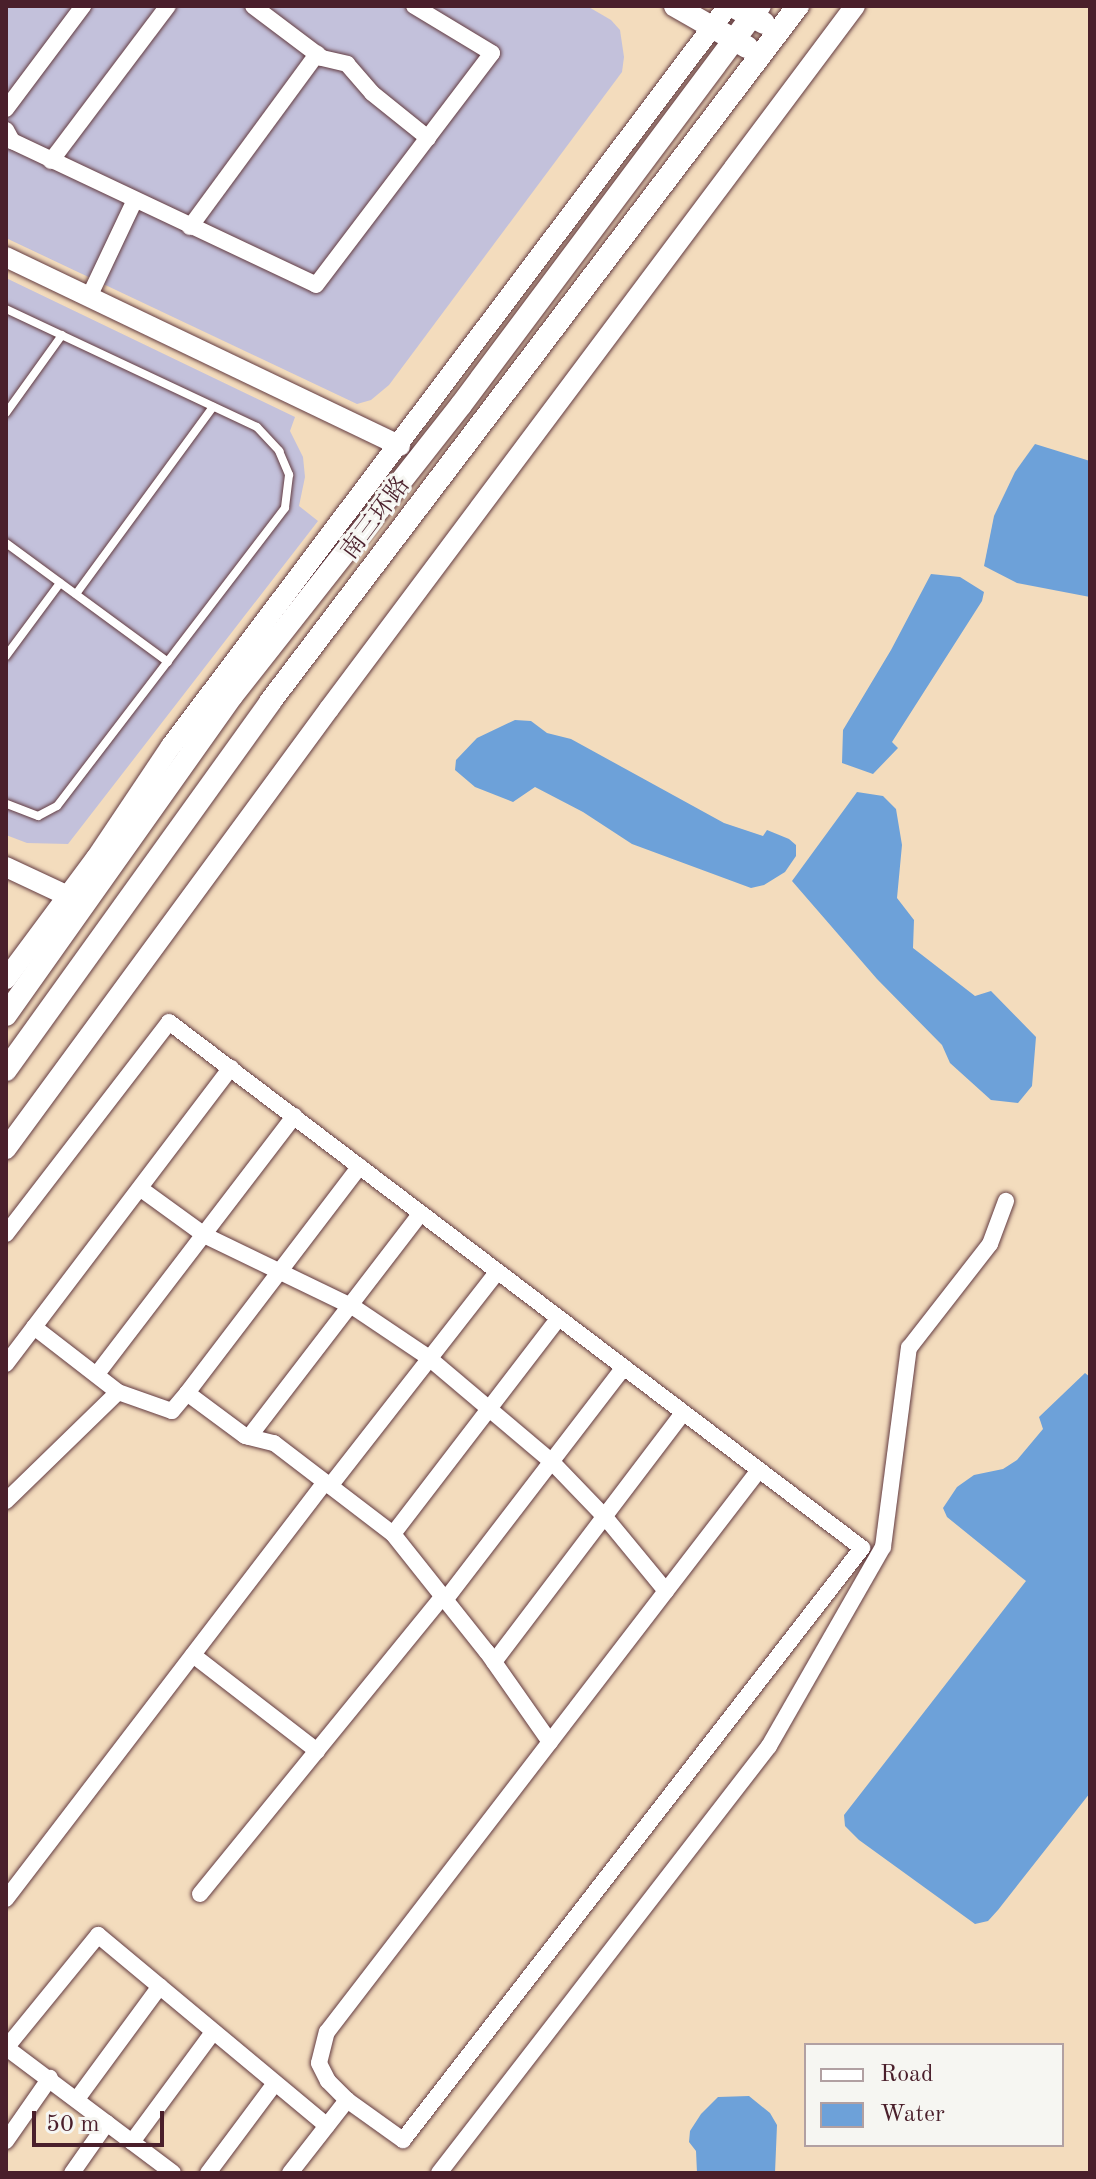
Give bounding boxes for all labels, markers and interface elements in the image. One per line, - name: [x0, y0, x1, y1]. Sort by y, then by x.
- street label: 南三环路: [337, 472, 417, 566]
- legend: [804, 2043, 1064, 2147]
- text: Road: [880, 2063, 933, 2087]
- scale bar: [36, 2095, 168, 2145]
- text: Water: [880, 2103, 945, 2127]
- text: 50 m: [46, 2113, 100, 2137]

